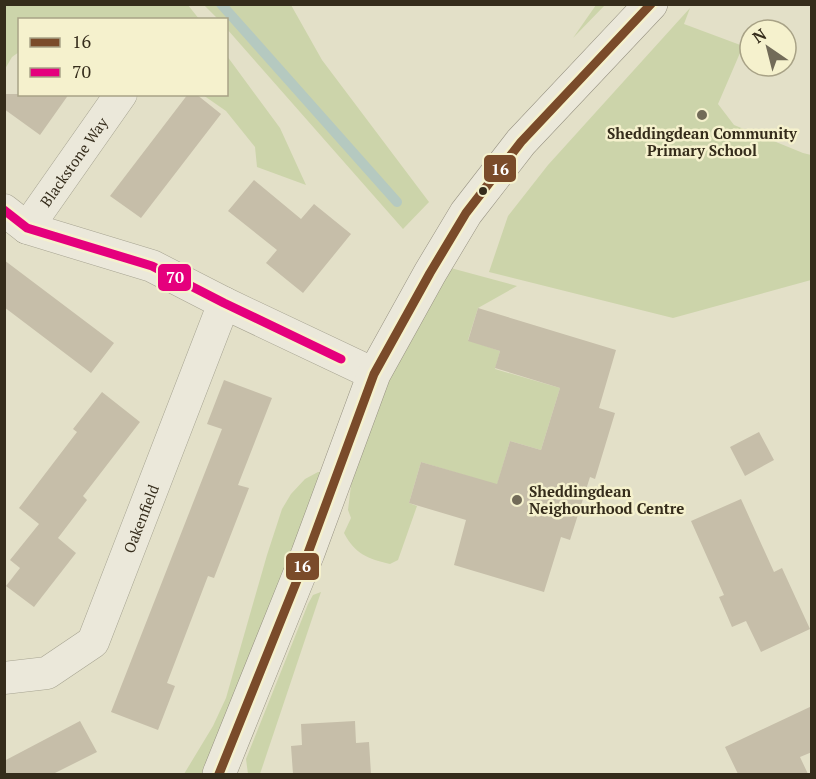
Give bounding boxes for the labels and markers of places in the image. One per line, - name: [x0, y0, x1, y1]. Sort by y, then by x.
- marker: Sheddingdean Community Primary School: [695, 108, 709, 122]
- place label: Sheddingdean Community Primary School: [607, 123, 798, 160]
- unlabelled marker: [477, 185, 489, 197]
- place label: Sheddingdean Neighourhood Centre: [529, 481, 684, 518]
- marker: Sheddingdean Neighourhood Centre: [510, 493, 524, 507]

